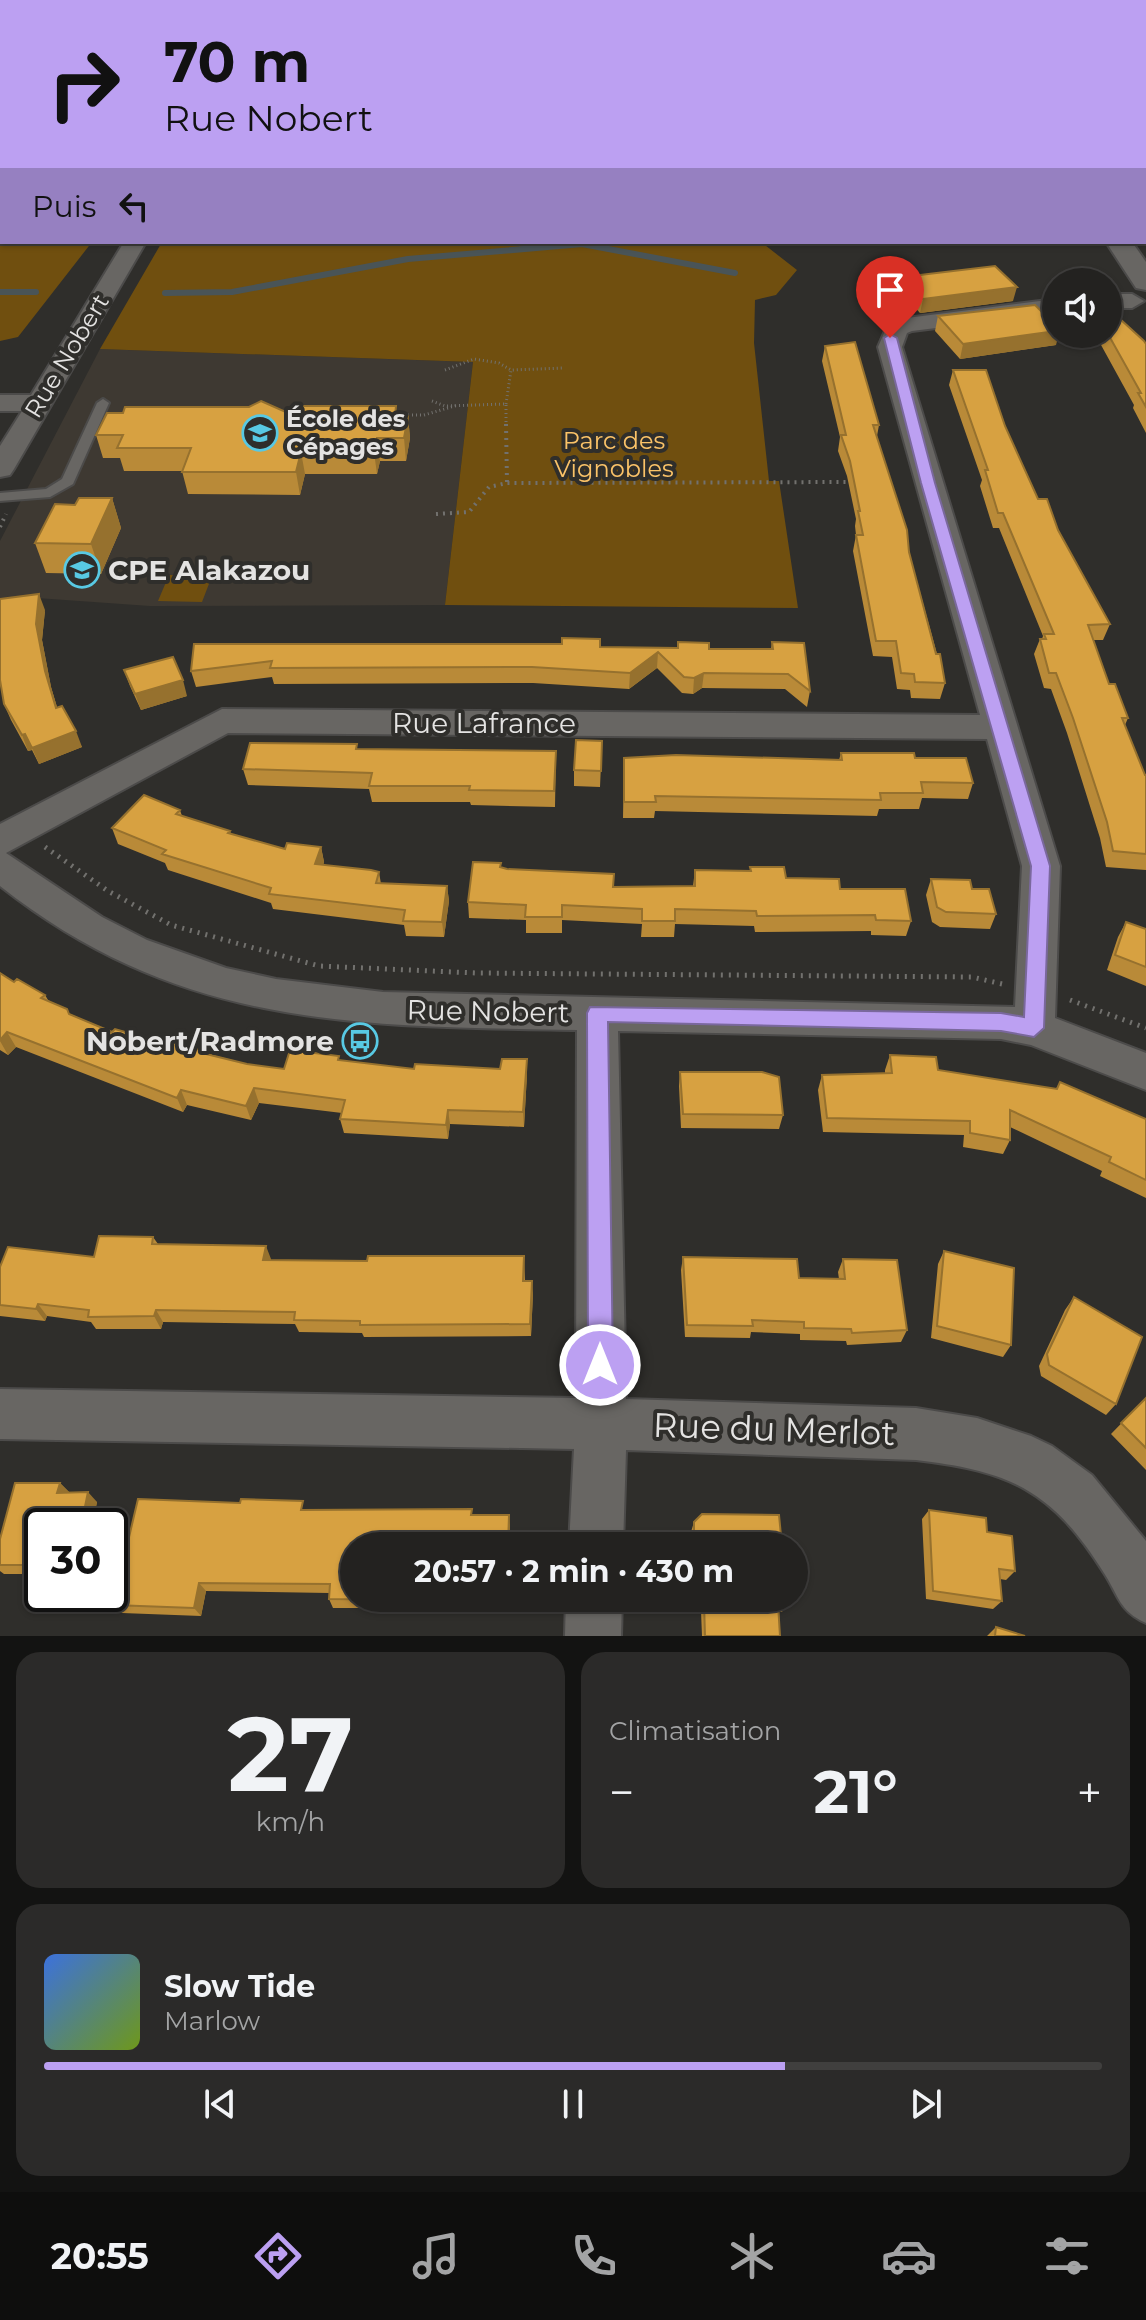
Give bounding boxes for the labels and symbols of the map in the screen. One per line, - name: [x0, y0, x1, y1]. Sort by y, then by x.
- pin: [856, 256, 924, 338]
- street label: Rue Nobert: [18, 288, 115, 423]
- place label: École des Cépages: [286, 404, 406, 461]
- school or university icon: École des Cépages: [241, 414, 279, 452]
- park label: Parc des Vignobles: [554, 426, 674, 483]
- school or university icon: CPE Alakazou: [63, 551, 101, 589]
- place label: CPE Alakazou: [108, 553, 310, 587]
- street label: Rue Lafrance: [392, 706, 576, 740]
- street label: Rue Nobert: [406, 993, 570, 1029]
- bus stop icon: Nobert/Radmore: [341, 1022, 379, 1060]
- place label: Nobert/Radmore: [86, 1024, 334, 1058]
- position arrow: [558, 1323, 642, 1407]
- street label: Rue du Merlot: [652, 1404, 896, 1454]
- speed limit sign: 30: [24, 1508, 128, 1612]

